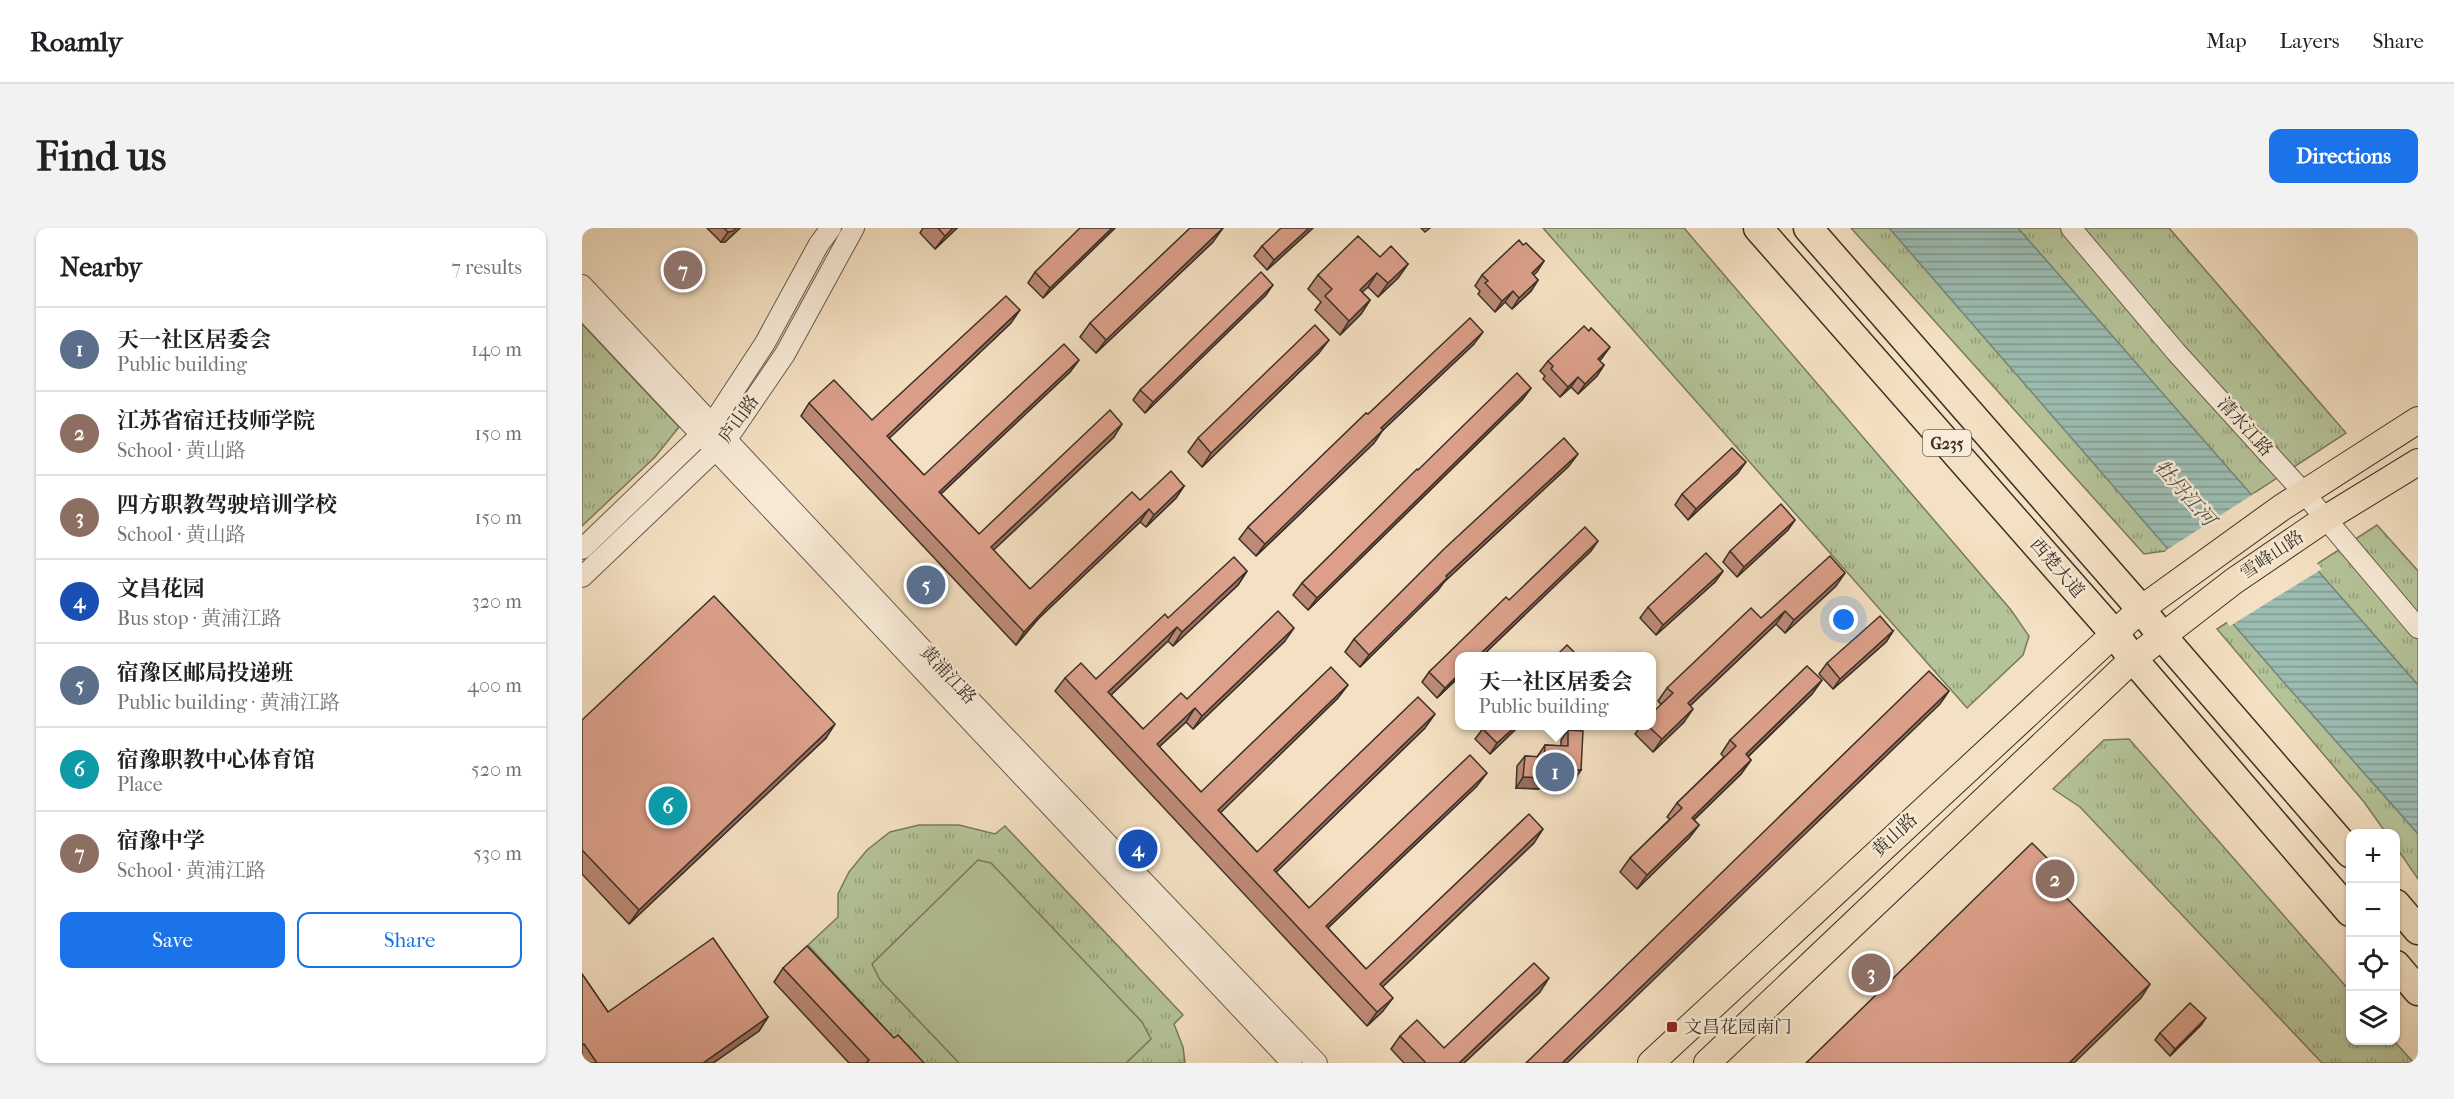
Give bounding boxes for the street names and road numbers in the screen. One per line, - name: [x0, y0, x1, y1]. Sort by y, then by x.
- street label: 庐山路: [715, 391, 763, 447]
- street label: 清水江路: [2213, 393, 2277, 461]
- road number: G235: [1923, 430, 1971, 456]
- street label: 雪峰山路: [2236, 526, 2308, 584]
- street label: 西楚大道: [2025, 534, 2089, 602]
- street label: 黄浦江路: [916, 642, 980, 708]
- street label: 黄山路: [1868, 809, 1922, 861]

